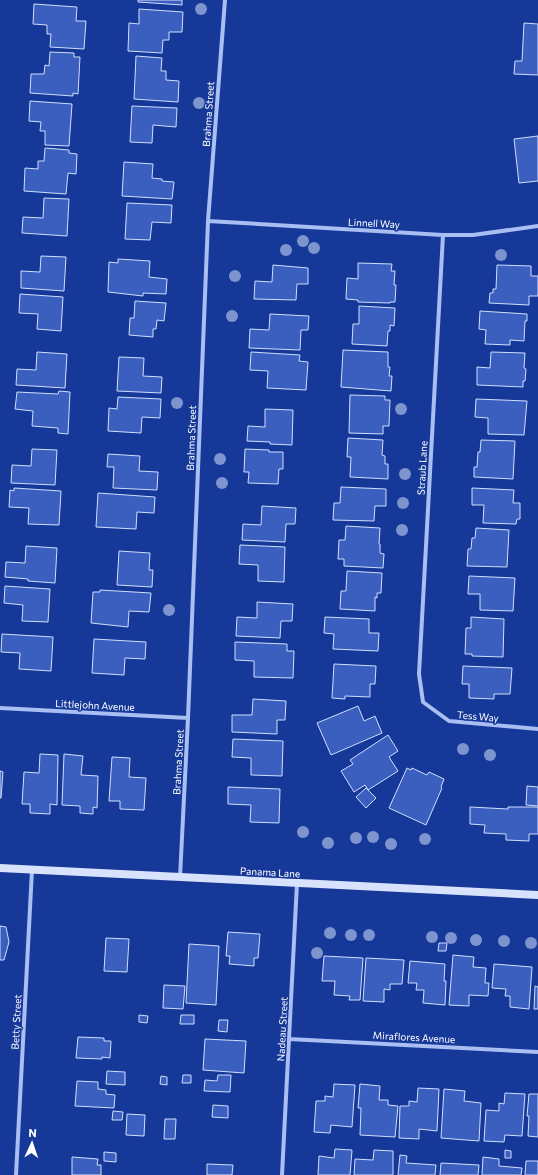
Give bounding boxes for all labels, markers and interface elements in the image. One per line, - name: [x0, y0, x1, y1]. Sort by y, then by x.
- street label: Brahma Street: [200, 81, 216, 147]
- street label: Linnell Way: [348, 216, 400, 230]
- street label: Brahma Street: [184, 405, 198, 471]
- street label: Straub Lane: [415, 441, 429, 495]
- street label: Littlejohn Avenue: [55, 697, 135, 713]
- street label: Tess Way: [457, 708, 499, 724]
- street label: Brahma Street: [170, 729, 186, 795]
- street label: Panama Lane: [240, 864, 300, 880]
- street label: Betty Street: [9, 994, 23, 1050]
- street label: Nadeau Street: [274, 996, 290, 1062]
- street label: Miraflores Avenue: [372, 1029, 456, 1045]
- north arrow: [12, 1123, 52, 1163]
- text: N: [28, 1126, 37, 1139]

